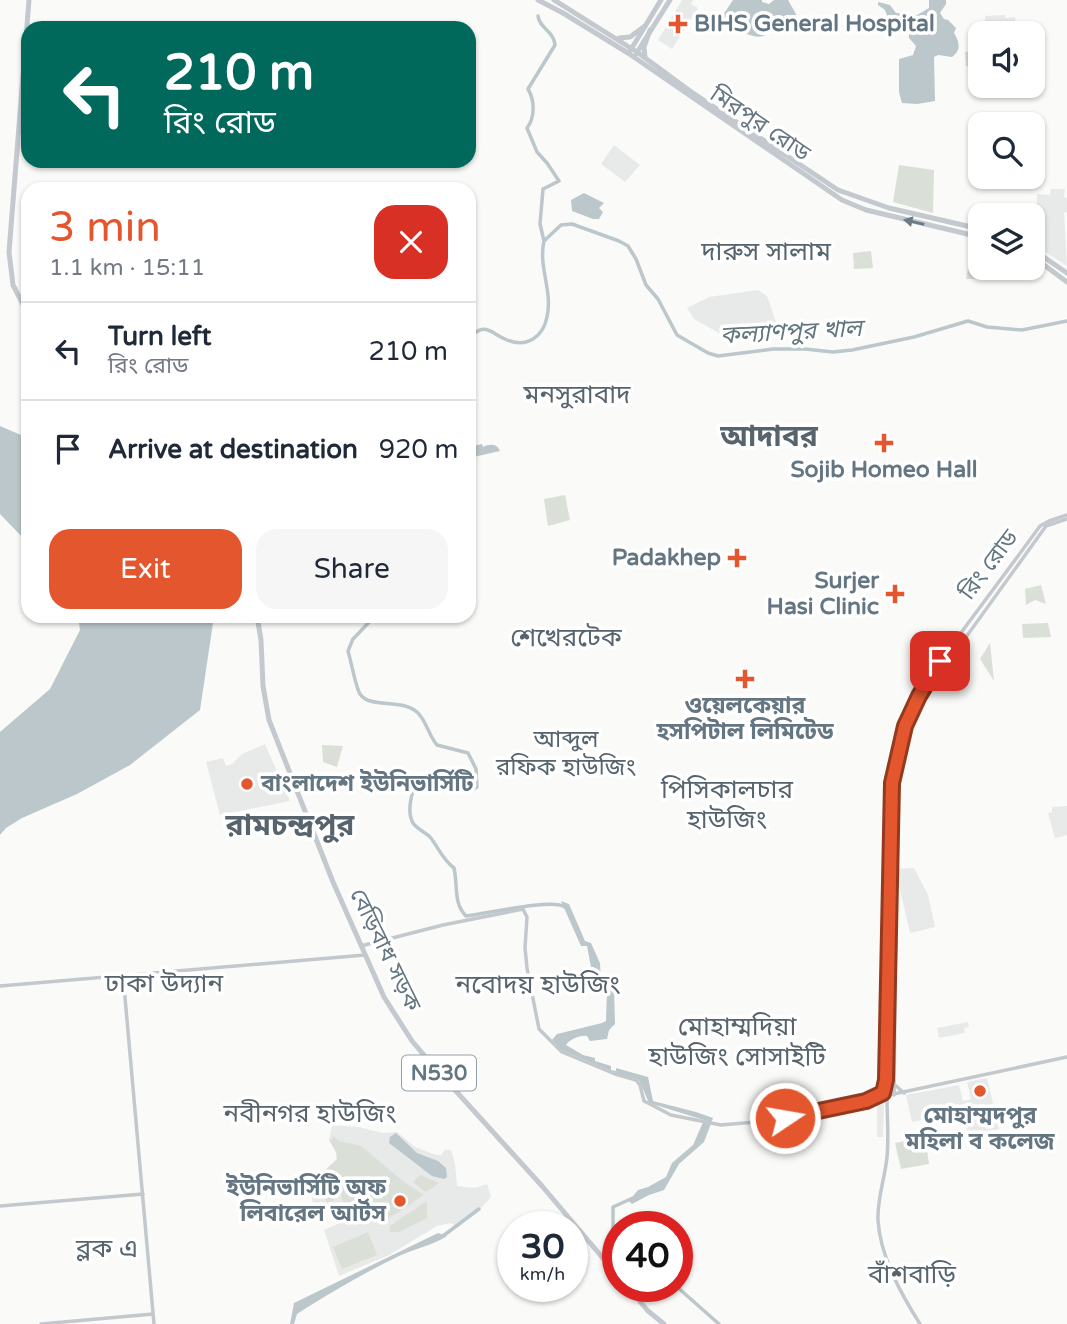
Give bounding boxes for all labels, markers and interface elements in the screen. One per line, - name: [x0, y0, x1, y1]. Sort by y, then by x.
- place label: BIHS General Hospital: [694, 10, 935, 38]
- marker: BIHS General Hospital: [668, 14, 688, 34]
- map controls: [968, 21, 1045, 280]
- button: sound: [968, 21, 1045, 98]
- text: 210 m: [164, 44, 314, 103]
- icon: left: [49, 49, 140, 140]
- street label: মিরপুর রোড: [704, 80, 816, 168]
- text: রিং রোড: [164, 104, 276, 142]
- button: search: [968, 112, 1045, 189]
- text: 3 min: [49, 202, 161, 253]
- button: layers: [968, 203, 1045, 280]
- button: close: [374, 205, 448, 279]
- one-way arrow: [903, 216, 925, 227]
- district label: দারুস সালাম: [700, 236, 832, 267]
- text: 1.1 km · 15:11: [49, 254, 205, 282]
- water label: কল্যাণপুর খাল: [719, 314, 867, 350]
- text: Turn left: [108, 321, 211, 352]
- icon: left: [49, 332, 87, 370]
- text: 210 m: [368, 336, 448, 367]
- text: রিং রোড: [108, 352, 188, 380]
- district label: মনসুরাবাদ: [523, 379, 631, 410]
- district label: আদাবর: [719, 418, 819, 455]
- icon: arrive: [49, 430, 87, 468]
- marker: Sojib Homeo Hall: [874, 433, 894, 453]
- text: Arrive at destination: [108, 434, 358, 465]
- text: 920 m: [379, 434, 458, 465]
- place label: Sojib Homeo Hall: [790, 456, 978, 484]
- street label: রিং রোড: [953, 524, 1025, 606]
- button: Exit: [49, 529, 242, 609]
- button: Share: [256, 529, 448, 609]
- place label: Padakhep: [612, 544, 721, 572]
- marker: Padakhep: [727, 548, 747, 568]
- place label: Surjer Hasi Clinic: [767, 567, 880, 621]
- marker: Surjer Hasi Clinic: [885, 584, 905, 604]
- district label: শেখেরটেক: [510, 622, 623, 653]
- pin: [910, 631, 970, 691]
- icon: arrive: [921, 642, 959, 680]
- marker: ওয়েলকেয়ার হসপিটাল লিমিটেড: [735, 669, 755, 689]
- place label: ওয়েলকেয়ার হসপিটাল লিমিটেড: [655, 692, 834, 746]
- district label: আব্দুল রফিক হাউজিং: [495, 725, 637, 782]
- place label: বাংলাদেশ ইউনিভার্সিটি: [260, 769, 475, 798]
- district label: পিসিকালচার হাউজিং: [660, 774, 793, 835]
- marker: বাংলাদেশ ইউনিভার্সিটি: [239, 776, 255, 792]
- district label: রামচন্দ্রপুর: [225, 807, 355, 844]
- street label: বেড়িবাধ সড়ক: [343, 884, 427, 1016]
- district label: ঢাকা উদ্যান: [104, 968, 223, 999]
- district label: নবোদয় হাউজিং: [455, 969, 621, 1000]
- district label: মোহাম্মদিয়া হাউজিং সোসাইটি: [647, 1011, 826, 1072]
- road number: N530: [402, 1056, 476, 1090]
- position arrow: [748, 1081, 822, 1155]
- marker: মোহাম্মদপুর মহিলা ব কলেজ: [972, 1083, 988, 1099]
- district label: নবীনগর হাউজিং: [223, 1098, 397, 1129]
- place label: মোহাম্মদপুর মহিলা ব কলেজ: [904, 1102, 1056, 1156]
- place label: ইউনিভার্সিটি অফ লিবারেল আর্টস: [225, 1173, 387, 1228]
- marker: ইউনিভার্সিটি অফ লিবারেল আর্টস: [392, 1193, 408, 1209]
- speed limit sign: 40: [602, 1211, 693, 1302]
- text: 30: [521, 1226, 564, 1268]
- district label: ব্লক এ: [75, 1233, 138, 1264]
- district label: বাঁশবাড়ি: [867, 1259, 956, 1290]
- text: km/h: [520, 1263, 565, 1285]

